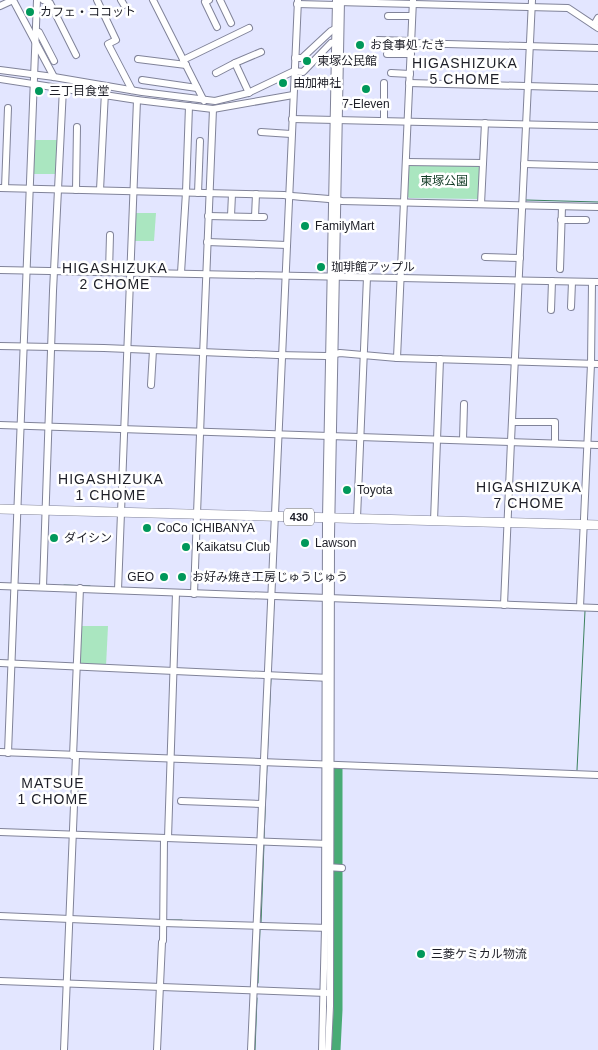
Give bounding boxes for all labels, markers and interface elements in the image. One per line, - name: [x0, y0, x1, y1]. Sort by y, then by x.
- place label: カフェ・ココット: [40, 5, 136, 19]
- marker: カフェ・ココット: [24, 6, 36, 18]
- place label: お食事処 たき: [370, 38, 445, 52]
- marker: お食事処 たき: [354, 39, 366, 51]
- place label: 東塚公民館: [317, 54, 377, 68]
- marker: 東塚公民館: [301, 55, 313, 67]
- district label: HIGASHIZUKA 5 CHOME: [412, 55, 518, 87]
- place label: 由加神社: [293, 76, 341, 90]
- marker: 由加神社: [277, 77, 289, 89]
- marker: 7-Eleven: [360, 83, 372, 95]
- place label: 三丁目食堂: [49, 84, 109, 98]
- marker: 三丁目食堂: [33, 85, 45, 97]
- place label: 7-Eleven: [342, 97, 390, 111]
- park label: 東塚公園: [420, 174, 468, 188]
- place label: FamilyMart: [315, 219, 375, 233]
- marker: FamilyMart: [299, 220, 311, 232]
- district label: HIGASHIZUKA 2 CHOME: [62, 260, 168, 292]
- place label: 珈琲館アップル: [331, 260, 415, 274]
- marker: 珈琲館アップル: [315, 261, 327, 273]
- district label: HIGASHIZUKA 1 CHOME: [58, 471, 164, 503]
- district label: HIGASHIZUKA 7 CHOME: [476, 479, 582, 511]
- place label: Toyota: [357, 483, 393, 497]
- marker: Toyota: [341, 484, 353, 496]
- road number: 430: [284, 508, 314, 526]
- place label: CoCo ICHIBANYA: [157, 521, 255, 535]
- marker: CoCo ICHIBANYA: [141, 522, 153, 534]
- place label: ダイシン: [64, 531, 112, 545]
- marker: ダイシン: [48, 532, 60, 544]
- place label: Lawson: [315, 536, 356, 550]
- marker: Lawson: [299, 537, 311, 549]
- place label: Kaikatsu Club: [196, 540, 270, 554]
- marker: Kaikatsu Club: [180, 541, 192, 553]
- place label: GEO: [127, 570, 154, 584]
- place label: お好み焼き工房じゅうじゅう: [192, 570, 348, 584]
- marker: GEO: [158, 571, 170, 583]
- marker: お好み焼き工房じゅうじゅう: [176, 571, 188, 583]
- district label: MATSUE 1 CHOME: [18, 775, 88, 807]
- place label: 三菱ケミカル物流: [431, 947, 527, 961]
- marker: 三菱ケミカル物流: [415, 948, 427, 960]

